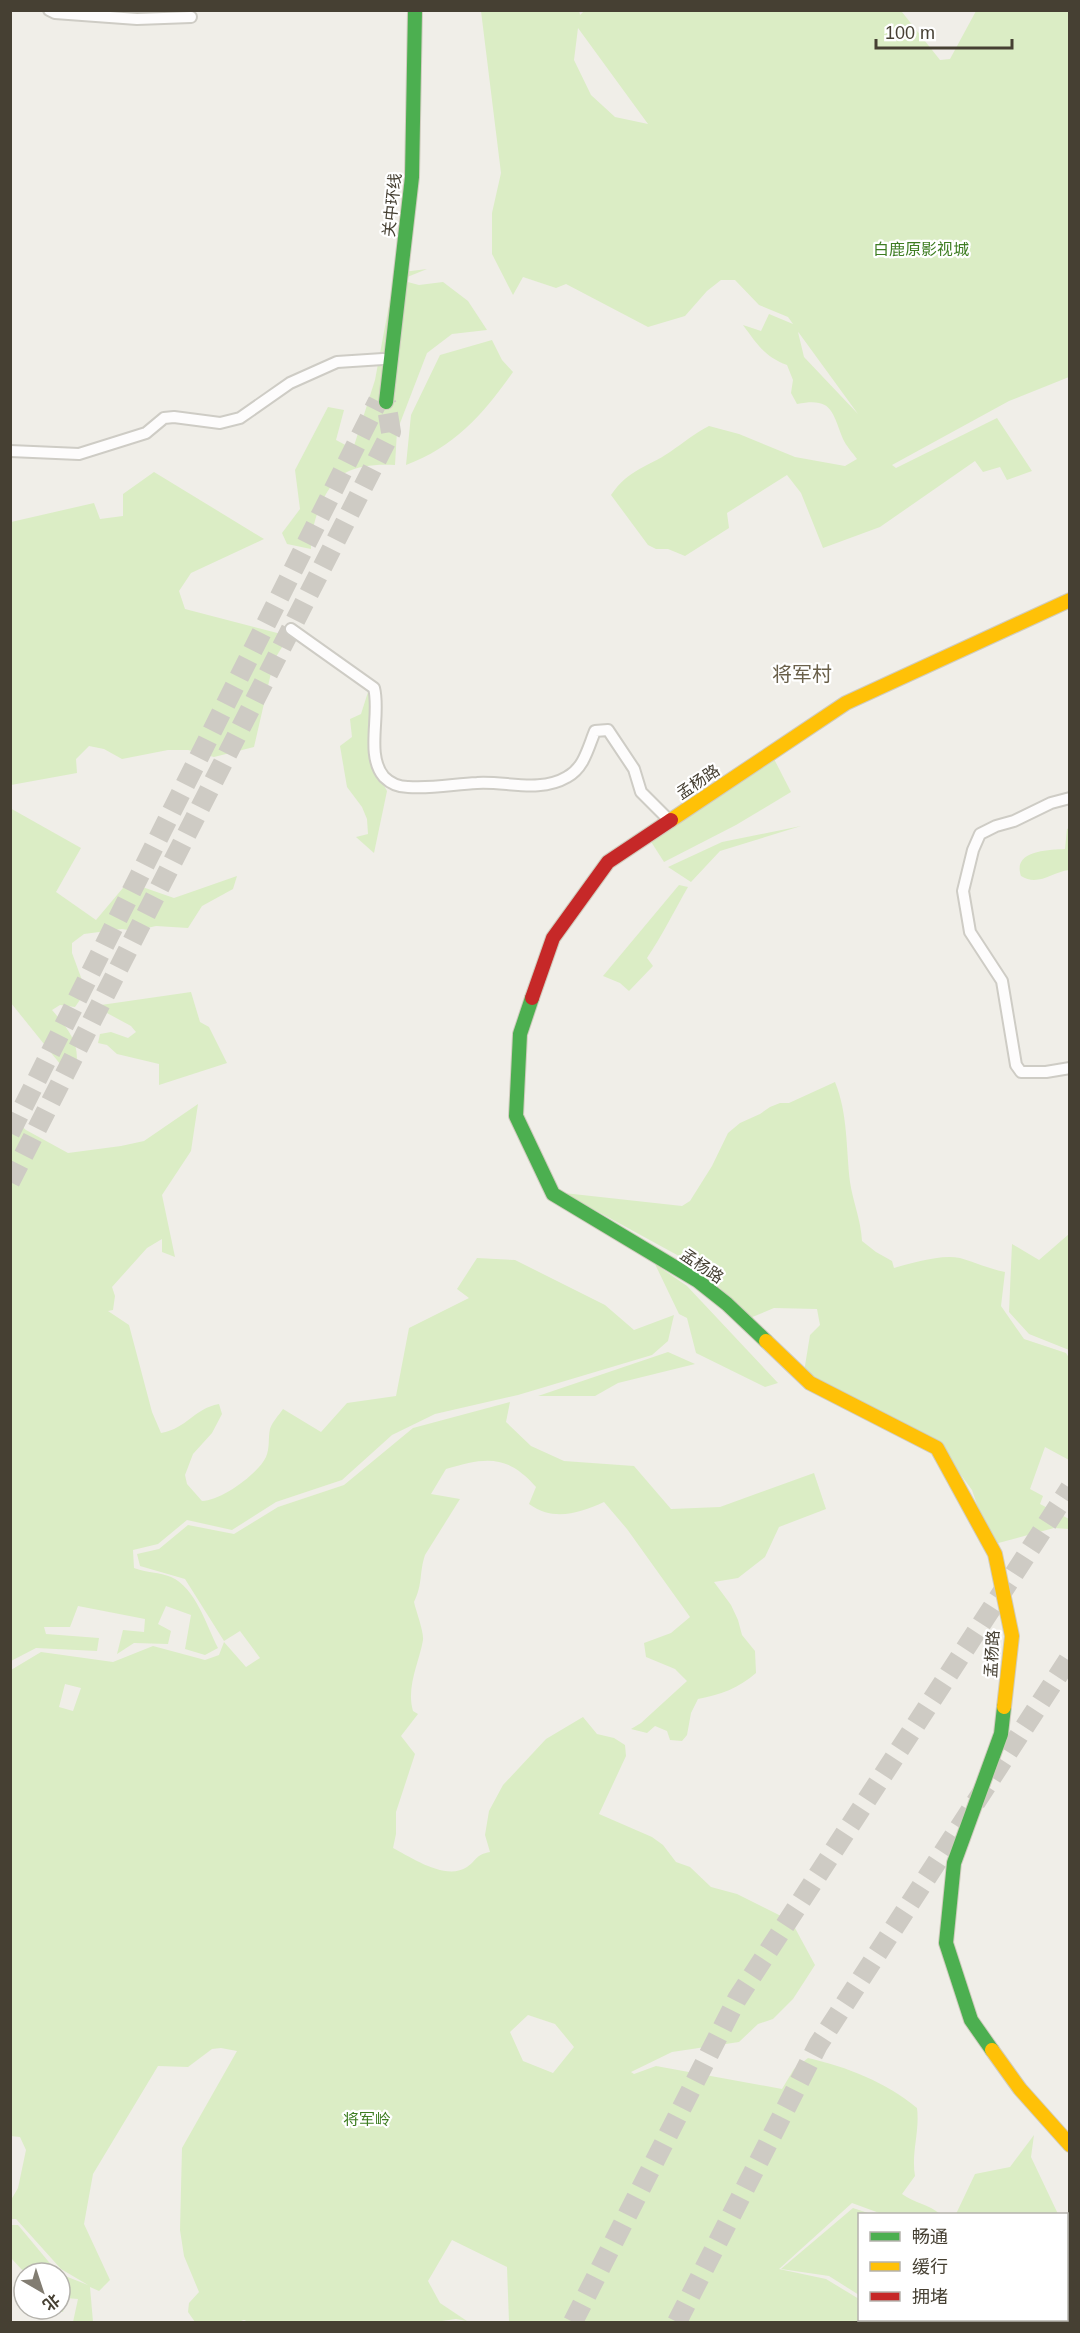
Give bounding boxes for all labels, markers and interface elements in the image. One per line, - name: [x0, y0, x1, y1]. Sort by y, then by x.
- scale bar: [876, 12, 1012, 50]
- text: 100 m: [885, 23, 935, 43]
- street label: 关中环线: [380, 172, 404, 238]
- park label: 白鹿原影视城: [873, 241, 969, 258]
- district label: 将军村: [772, 663, 832, 685]
- street label: 孟杨路: [673, 762, 723, 802]
- street label: 孟杨路: [677, 1246, 727, 1286]
- street label: 孟杨路: [982, 1630, 1002, 1678]
- park label: 将军岭: [343, 2111, 391, 2128]
- legend: [858, 2213, 1068, 2321]
- text: 畅通: [912, 2227, 948, 2247]
- text: 缓行: [912, 2257, 948, 2277]
- north arrow: [12, 2261, 72, 2321]
- text: 拥堵: [912, 2287, 948, 2307]
- text: 北: [40, 2291, 63, 2314]

